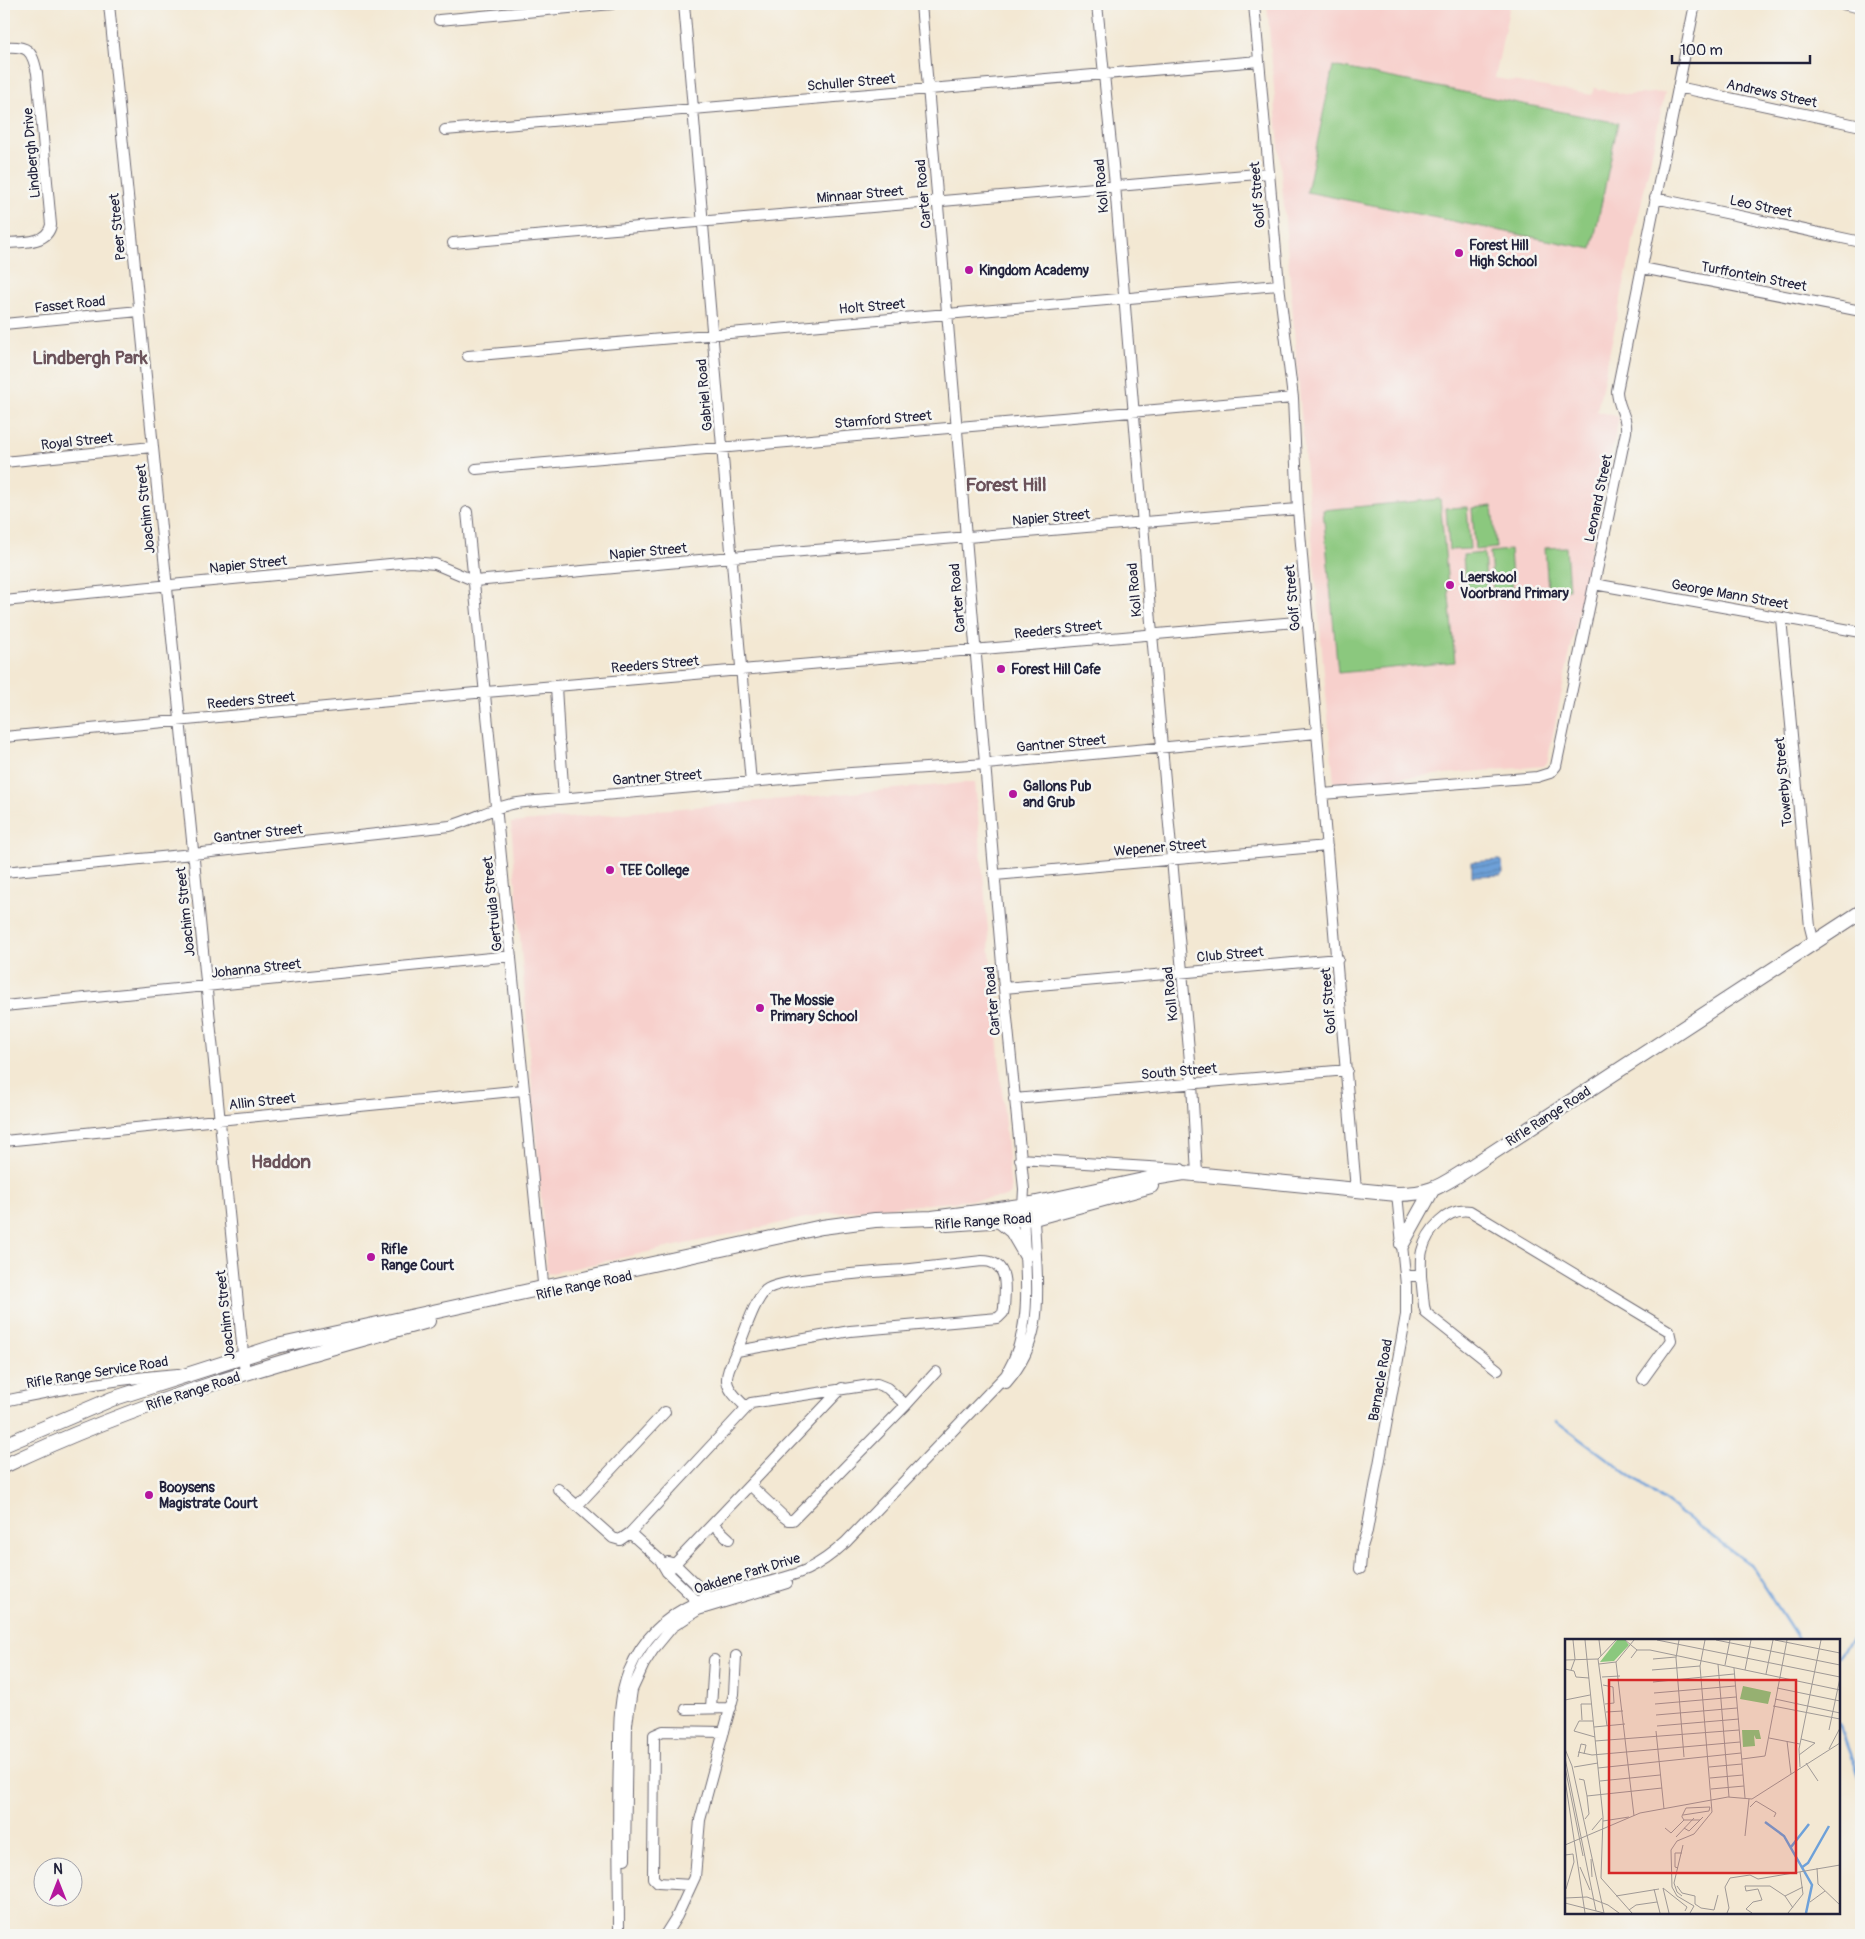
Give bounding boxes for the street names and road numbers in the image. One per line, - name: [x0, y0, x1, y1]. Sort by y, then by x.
- street label: Schuller Street: [806, 70, 896, 95]
- street label: Andrews Street: [1725, 76, 1819, 111]
- street label: Lindbergh Drive: [19, 107, 44, 199]
- street label: Carter Road: [912, 158, 935, 229]
- street label: Koll Road: [1091, 158, 1112, 214]
- street label: Golf Street: [1246, 161, 1269, 229]
- street label: Minnaar Street: [816, 182, 905, 207]
- street label: Peer Street: [105, 192, 129, 261]
- street label: Leo Street: [1728, 192, 1794, 221]
- street label: Turffontein Street: [1699, 258, 1809, 295]
- street label: Fasset Road: [34, 292, 106, 317]
- street label: Holt Street: [838, 295, 906, 318]
- street label: Gabriel Road: [693, 358, 716, 432]
- street label: Stamford Street: [834, 407, 933, 432]
- street label: Royal Street: [40, 429, 114, 454]
- street label: Leonard Street: [1581, 452, 1616, 543]
- street label: Joachim Street: [132, 463, 159, 555]
- street label: Napier Street: [1011, 506, 1091, 529]
- street label: Napier Street: [608, 540, 688, 563]
- street label: Napier Street: [208, 552, 288, 577]
- street label: Carter Road: [946, 562, 969, 633]
- street label: Koll Road: [1124, 562, 1145, 618]
- street label: Golf Street: [1281, 564, 1304, 632]
- street label: George Mann Street: [1670, 576, 1790, 613]
- street label: Reeders Street: [1013, 616, 1103, 643]
- street label: Reeders Street: [610, 652, 700, 677]
- street label: Reeders Street: [206, 688, 296, 713]
- street label: Gantner Street: [1016, 731, 1107, 756]
- street label: Towerby Street: [1771, 736, 1796, 827]
- street label: Gantner Street: [612, 766, 703, 789]
- street label: Gantner Street: [213, 820, 304, 847]
- street label: Wepener Street: [1113, 835, 1207, 860]
- street label: Gertruida Street: [479, 855, 506, 952]
- street label: Joachim Street: [172, 866, 199, 958]
- street label: Club Street: [1196, 943, 1264, 966]
- street label: Johanna Street: [210, 955, 302, 982]
- street label: Carter Road: [981, 965, 1004, 1036]
- street label: Koll Road: [1159, 966, 1182, 1022]
- street label: Golf Street: [1317, 967, 1340, 1035]
- street label: South Street: [1140, 1060, 1218, 1083]
- street label: Rifle Range Road: [1503, 1083, 1594, 1150]
- street label: Allin Street: [228, 1090, 297, 1113]
- street label: Rifle Range Road: [934, 1210, 1032, 1233]
- street label: Rifle Range Road: [535, 1267, 634, 1304]
- street label: Joachim Street: [212, 1269, 239, 1361]
- street label: Barnacle Road: [1365, 1337, 1396, 1423]
- street label: Rifle Range Service Road: [25, 1353, 169, 1392]
- street label: Rifle Range Road: [144, 1368, 242, 1415]
- street label: Oakdene Park Drive: [692, 1549, 802, 1598]

